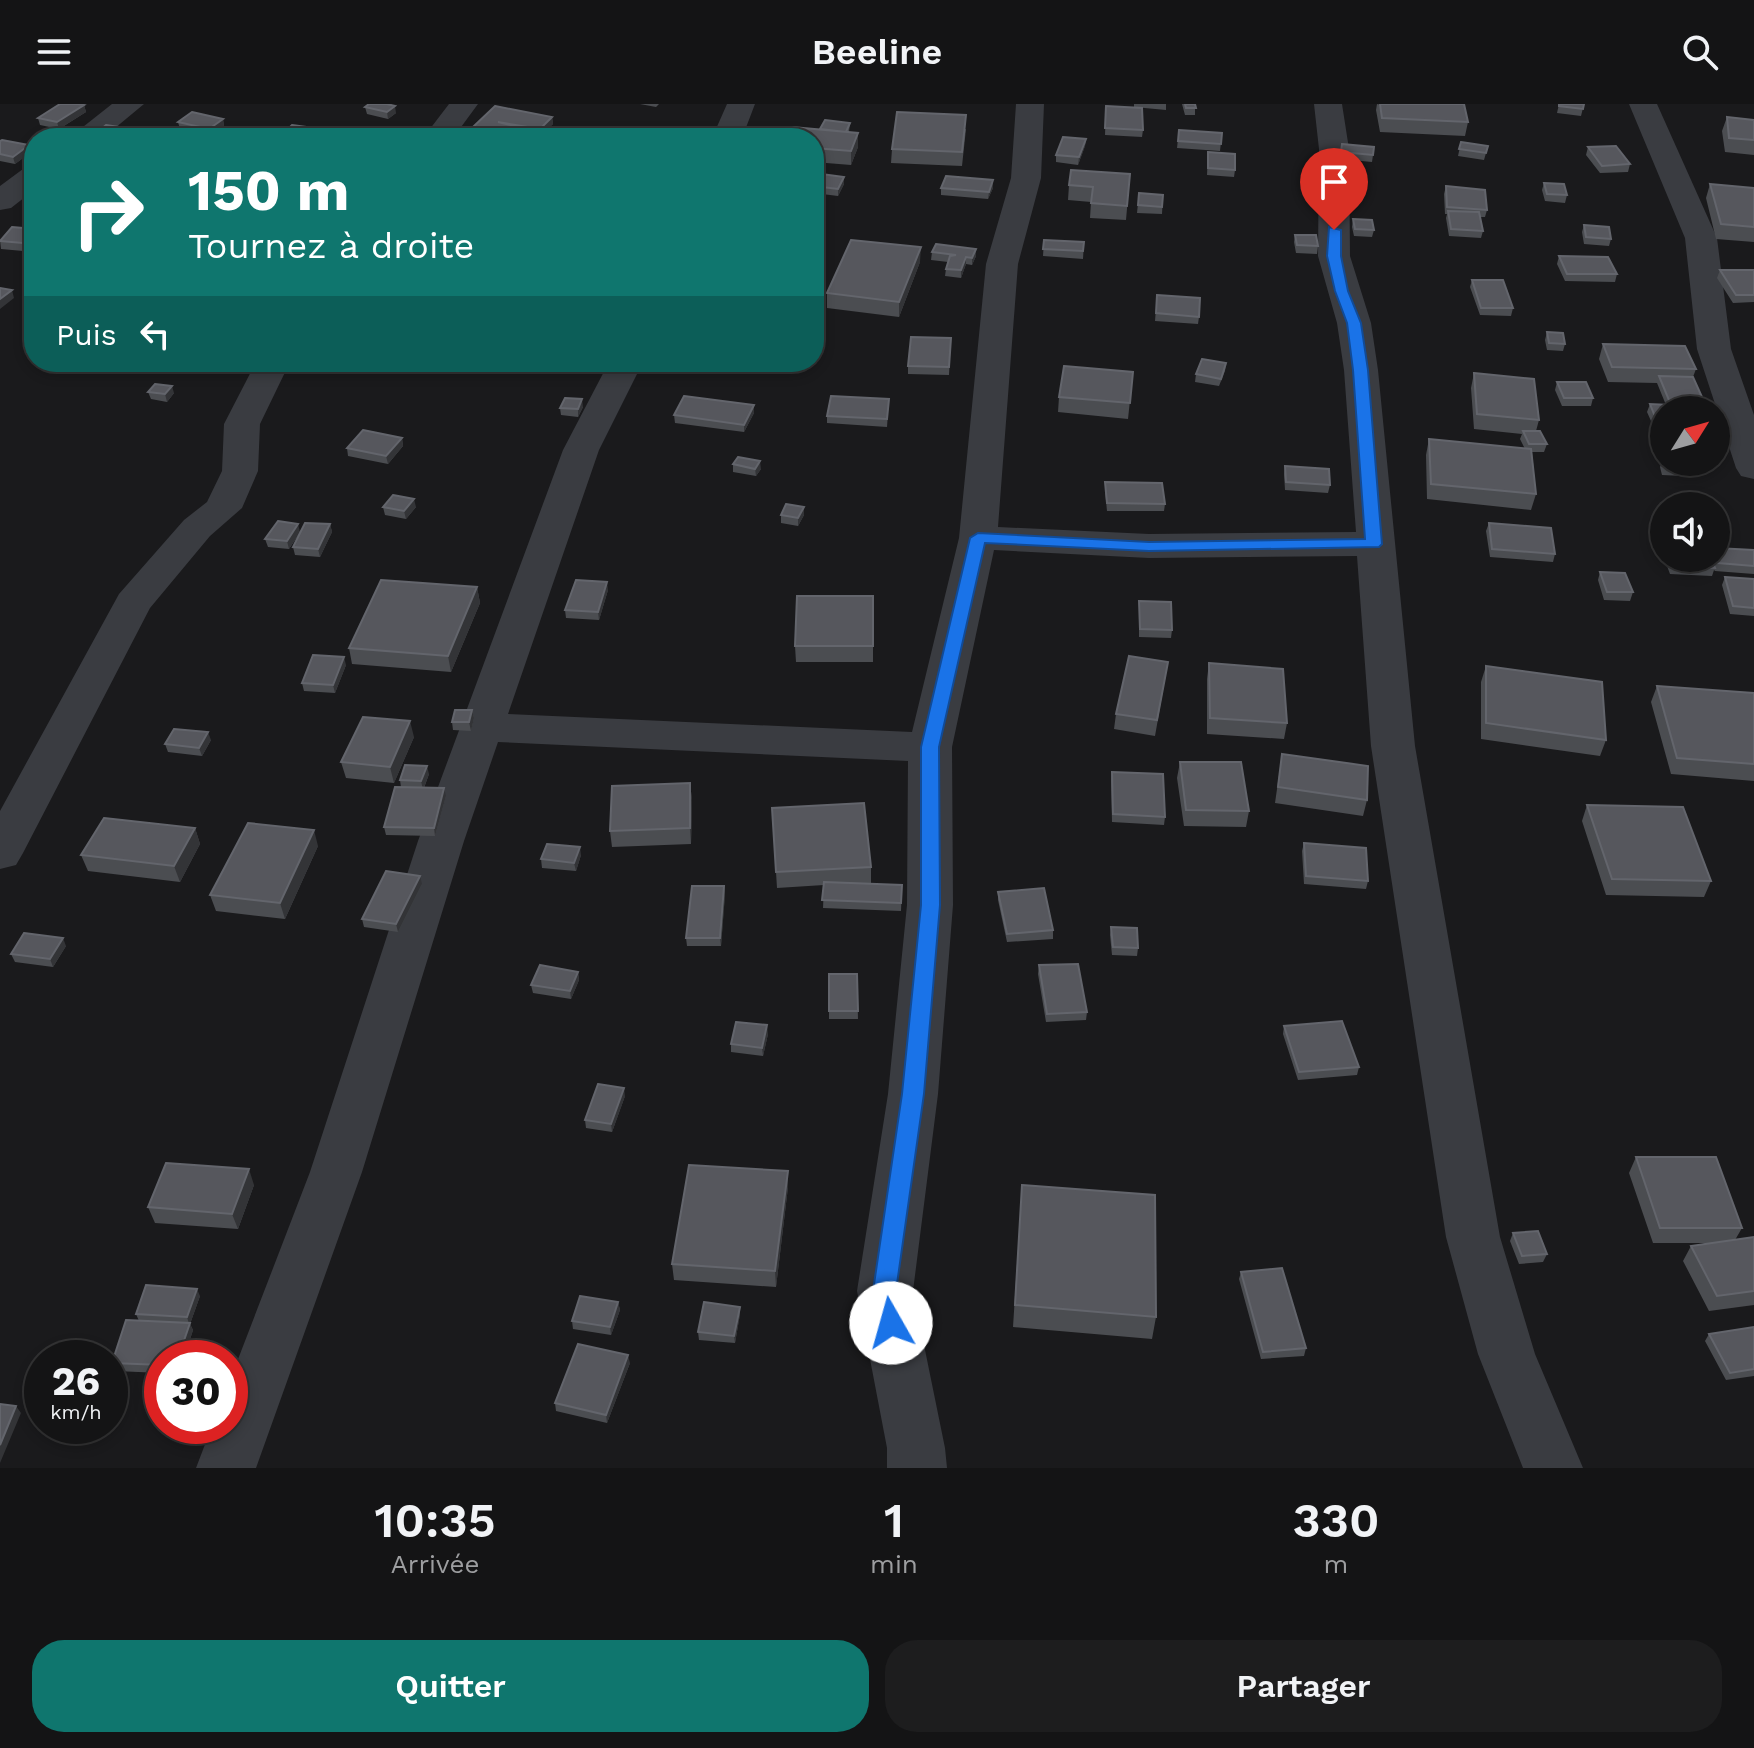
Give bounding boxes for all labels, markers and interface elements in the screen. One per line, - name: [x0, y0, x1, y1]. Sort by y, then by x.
- icon: menu: [32, 30, 76, 74]
- icon: search: [1678, 30, 1722, 74]
- text: Beeline: [812, 31, 942, 73]
- pin: [1300, 148, 1368, 230]
- text: 150 m: [188, 158, 350, 224]
- icon: right: [56, 160, 160, 264]
- icon: arrive: [1312, 160, 1356, 204]
- text: Tournez à droite: [188, 225, 474, 267]
- icon: left: [133, 312, 177, 356]
- text: Puis: [56, 317, 117, 352]
- north arrow: [1650, 396, 1730, 476]
- map controls: [1650, 396, 1730, 572]
- button: sound: [1650, 492, 1730, 572]
- position arrow: [849, 1281, 933, 1365]
- speed limit sign: 30: [144, 1340, 248, 1444]
- text: 26: [52, 1358, 100, 1405]
- text: km/h: [50, 1400, 102, 1424]
- text: 10:35: [375, 1492, 496, 1549]
- text: 1: [884, 1492, 904, 1549]
- text: 330: [1292, 1492, 1379, 1549]
- text: Arrivée: [391, 1549, 479, 1579]
- text: min: [870, 1549, 918, 1579]
- text: m: [1324, 1549, 1348, 1579]
- button: Quitter: [32, 1640, 869, 1732]
- button: Partager: [885, 1640, 1722, 1732]

